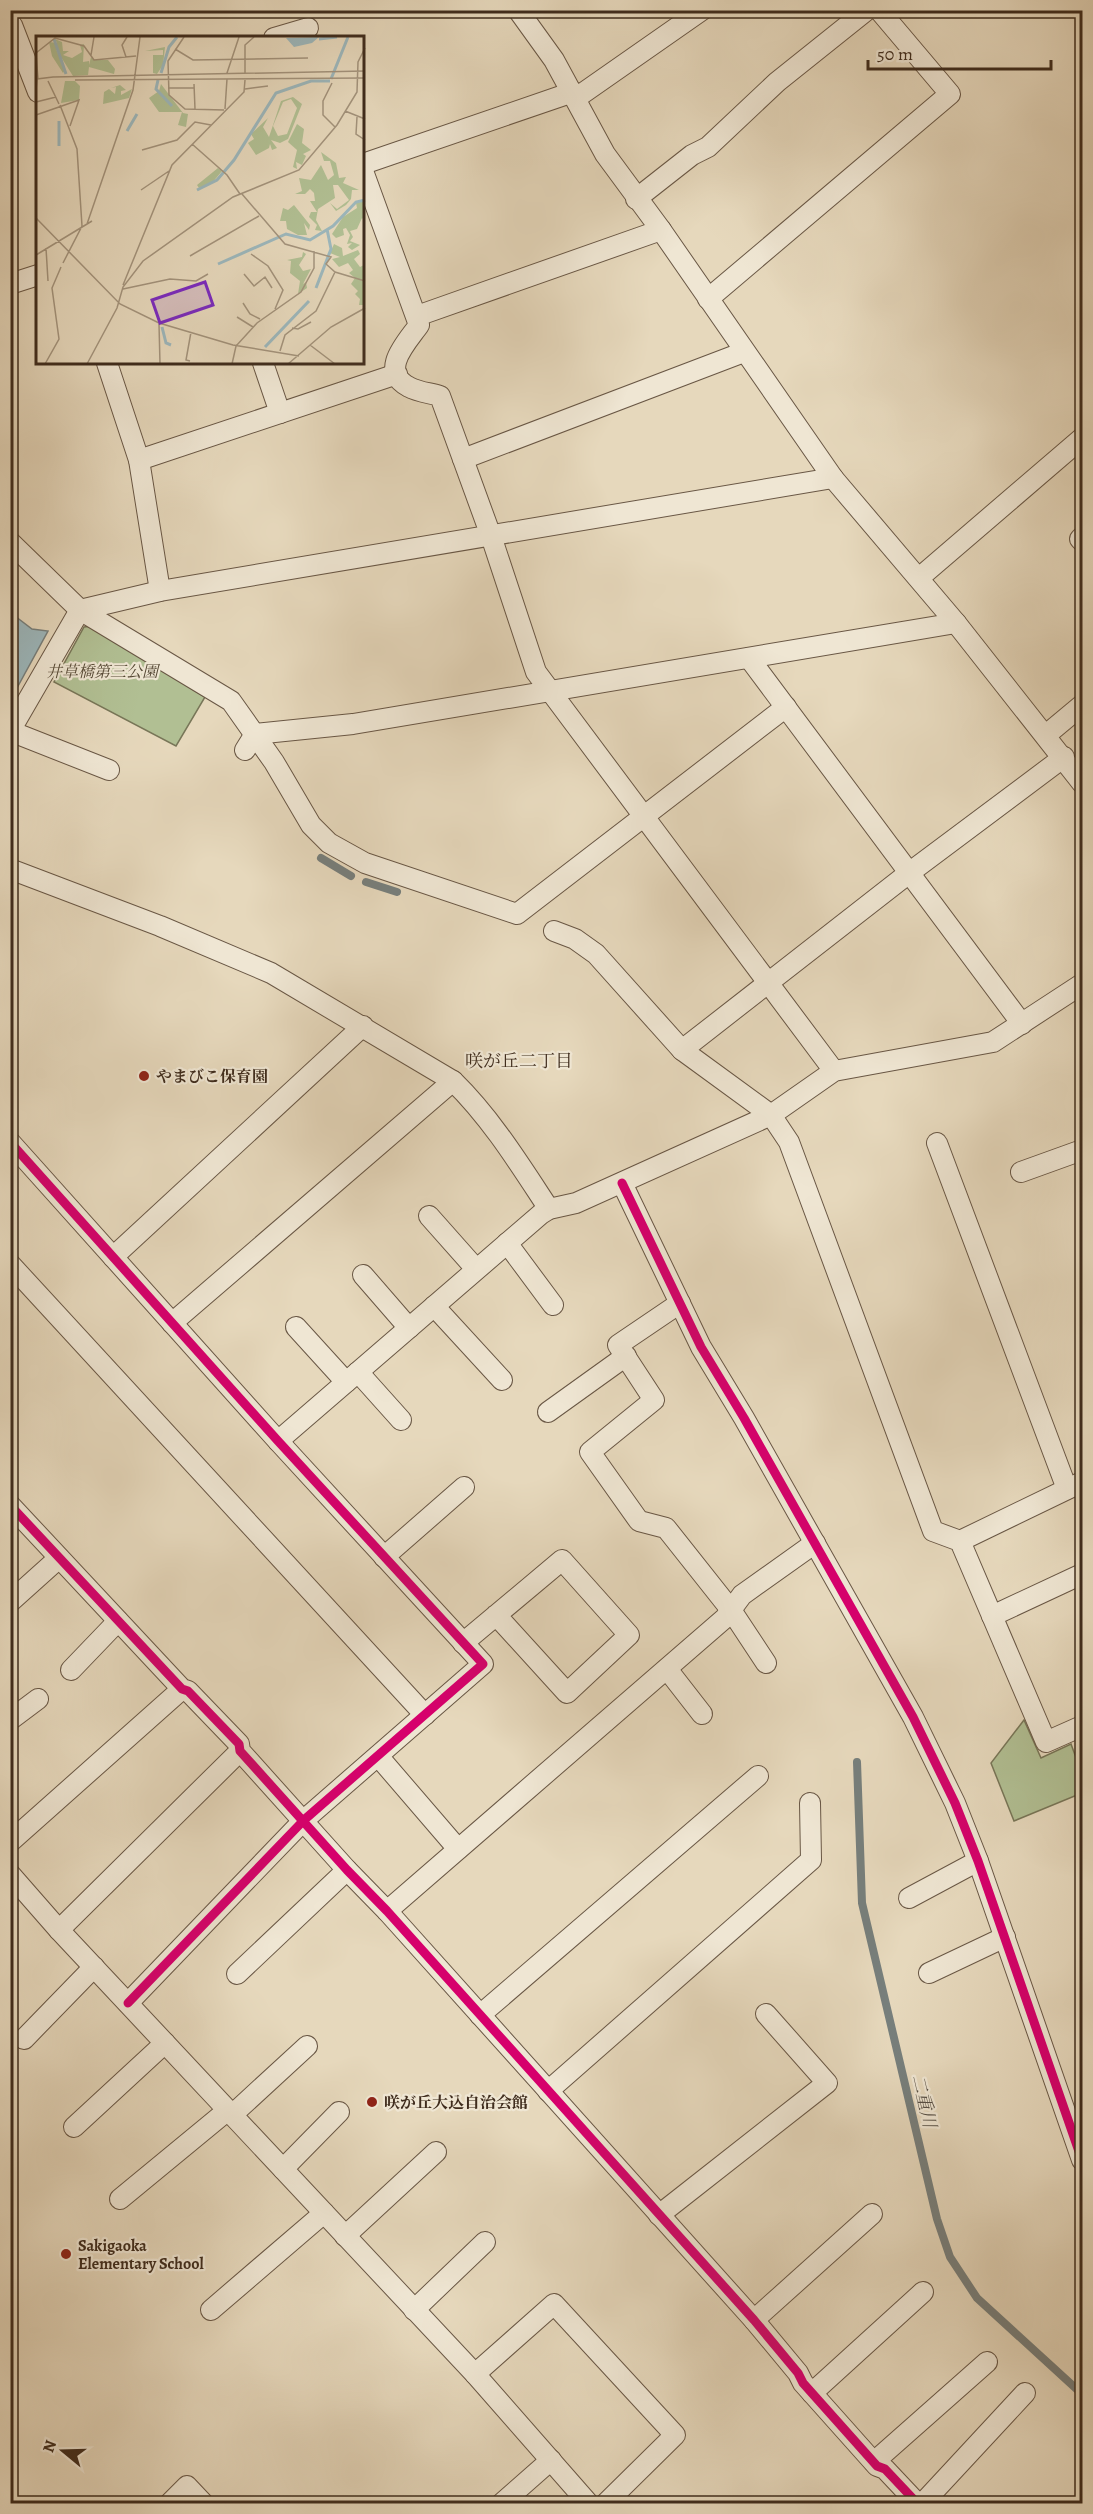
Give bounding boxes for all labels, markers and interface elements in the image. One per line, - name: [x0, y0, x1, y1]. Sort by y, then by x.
- scale bar: [868, 33, 1051, 71]
- inset map: [36, 36, 364, 364]
- text: 50 m: [877, 42, 913, 66]
- park label: 井草橋第三公園: [46, 661, 161, 683]
- district label: 咲が丘二丁目: [465, 1049, 573, 1073]
- place label: やまびこ保育園: [156, 1066, 268, 1088]
- marker: やまびこ保育園: [137, 1069, 151, 1083]
- water label: 二重川: [906, 2072, 942, 2132]
- place label: 咲が丘大込自治会館: [384, 2092, 528, 2114]
- marker: 咲が丘大込自治会館: [365, 2095, 379, 2109]
- place label: Sakigaoka Elementary School: [78, 2235, 204, 2275]
- marker: Sakigaoka Elementary School: [59, 2247, 73, 2261]
- north arrow: [33, 2421, 93, 2481]
- text: N: [37, 2437, 62, 2456]

